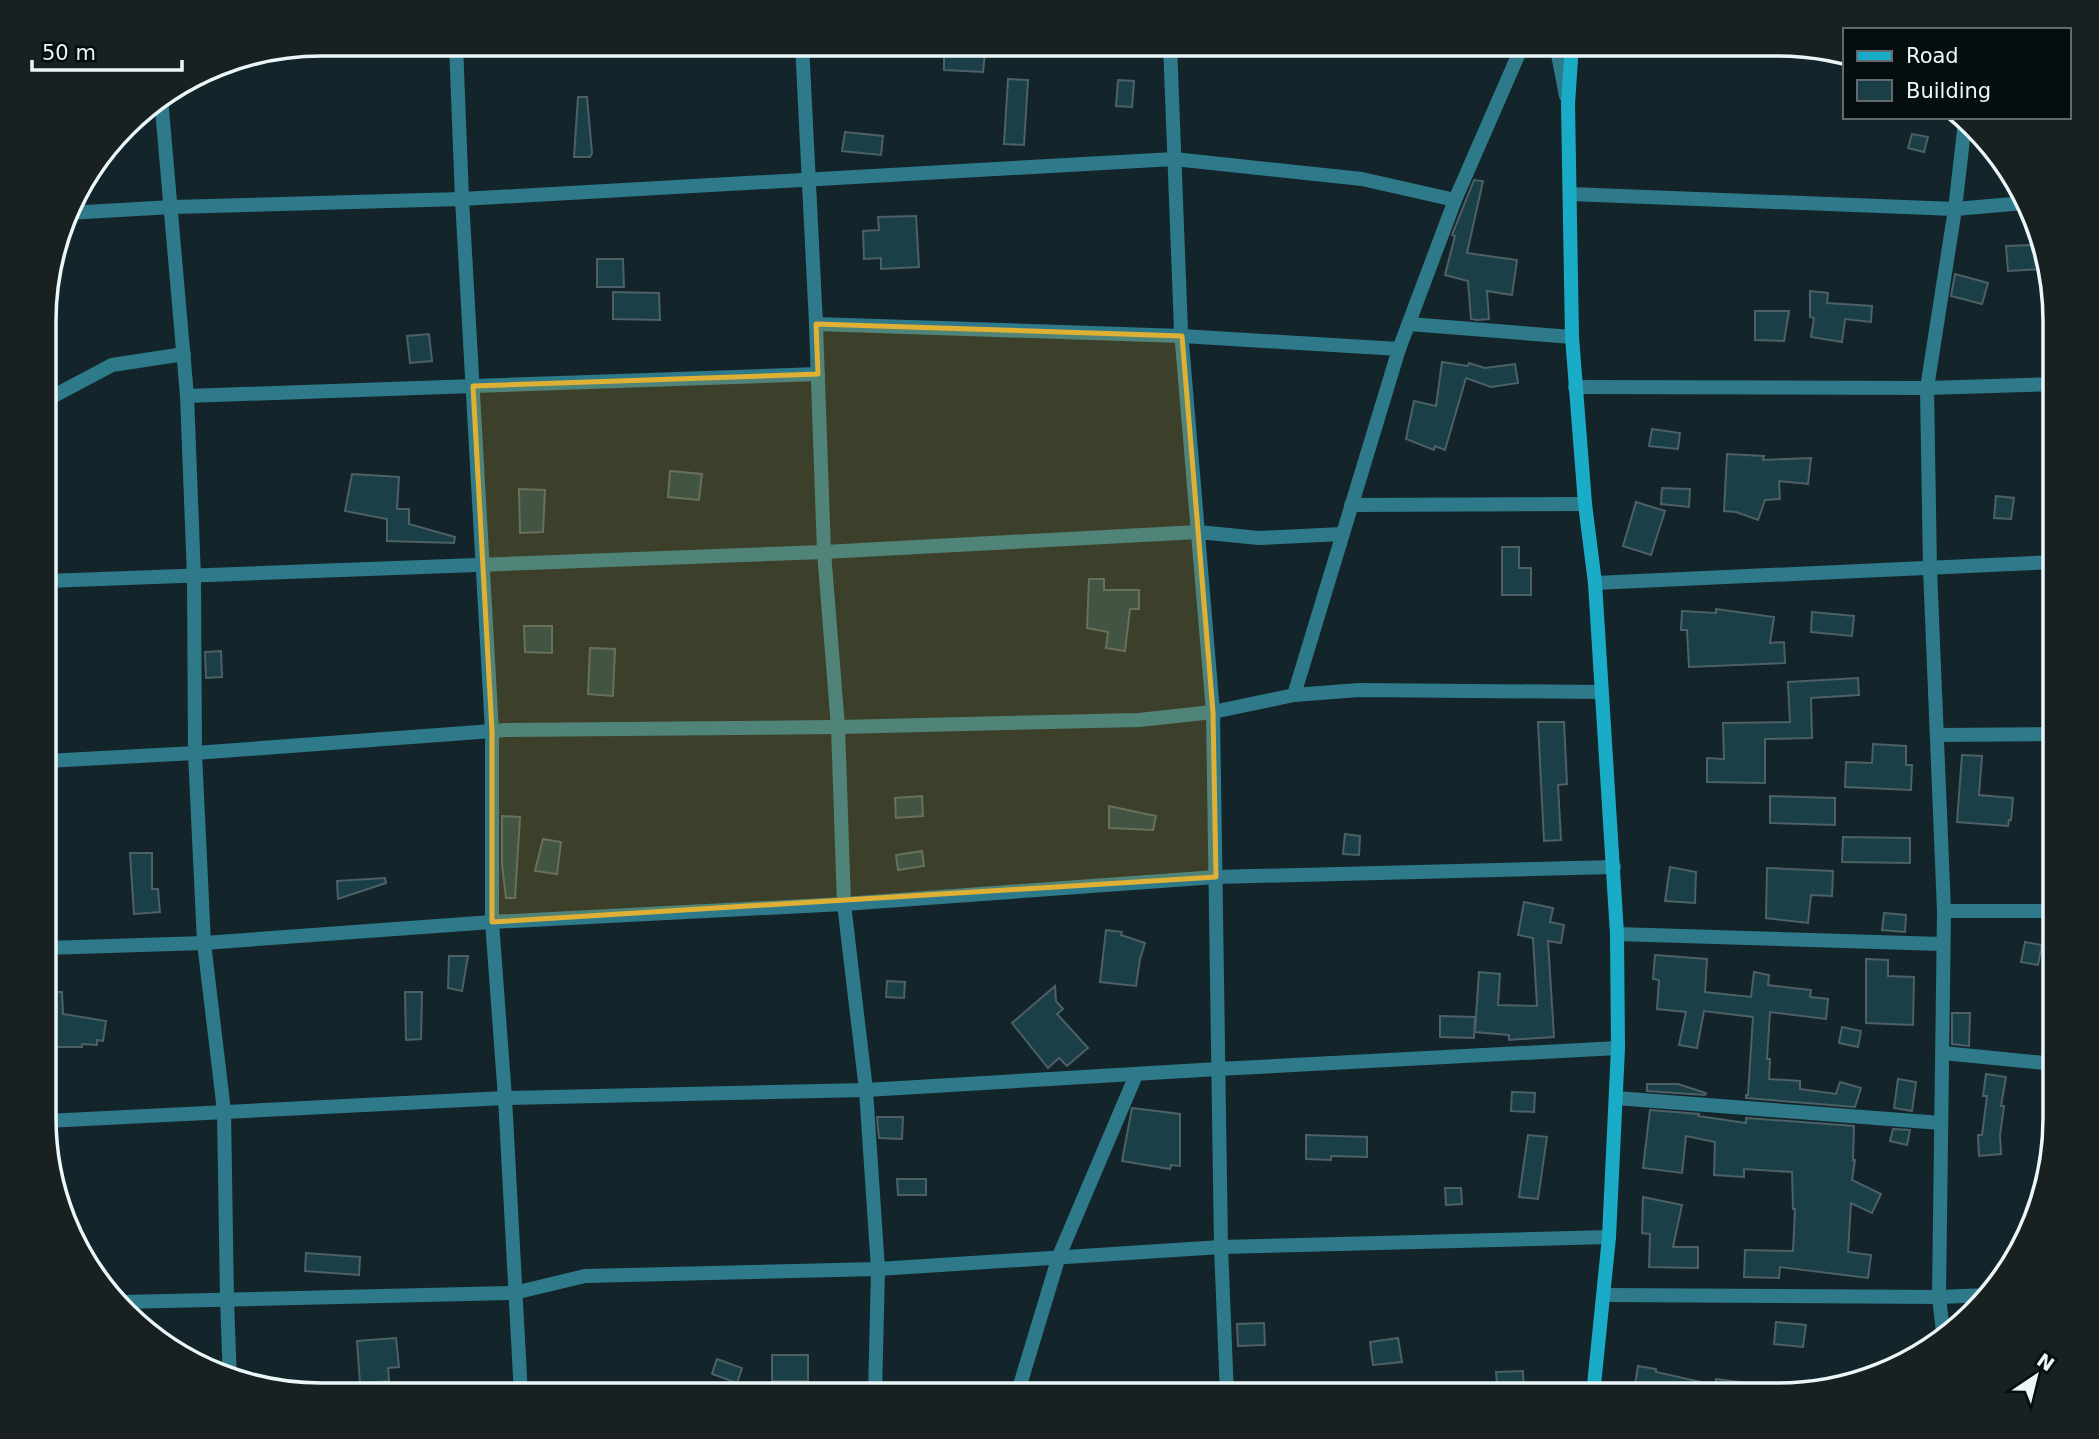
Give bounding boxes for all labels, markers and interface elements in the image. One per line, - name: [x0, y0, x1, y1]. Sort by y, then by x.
- scale bar: [32, 28, 182, 72]
- legend: [1843, 28, 2071, 119]
- text: 50 m: [42, 41, 96, 65]
- text: Road: [1906, 44, 1959, 68]
- text: Building: [1906, 79, 1991, 103]
- north arrow: [2001, 1341, 2071, 1411]
- text: N: [2033, 1349, 2059, 1376]

